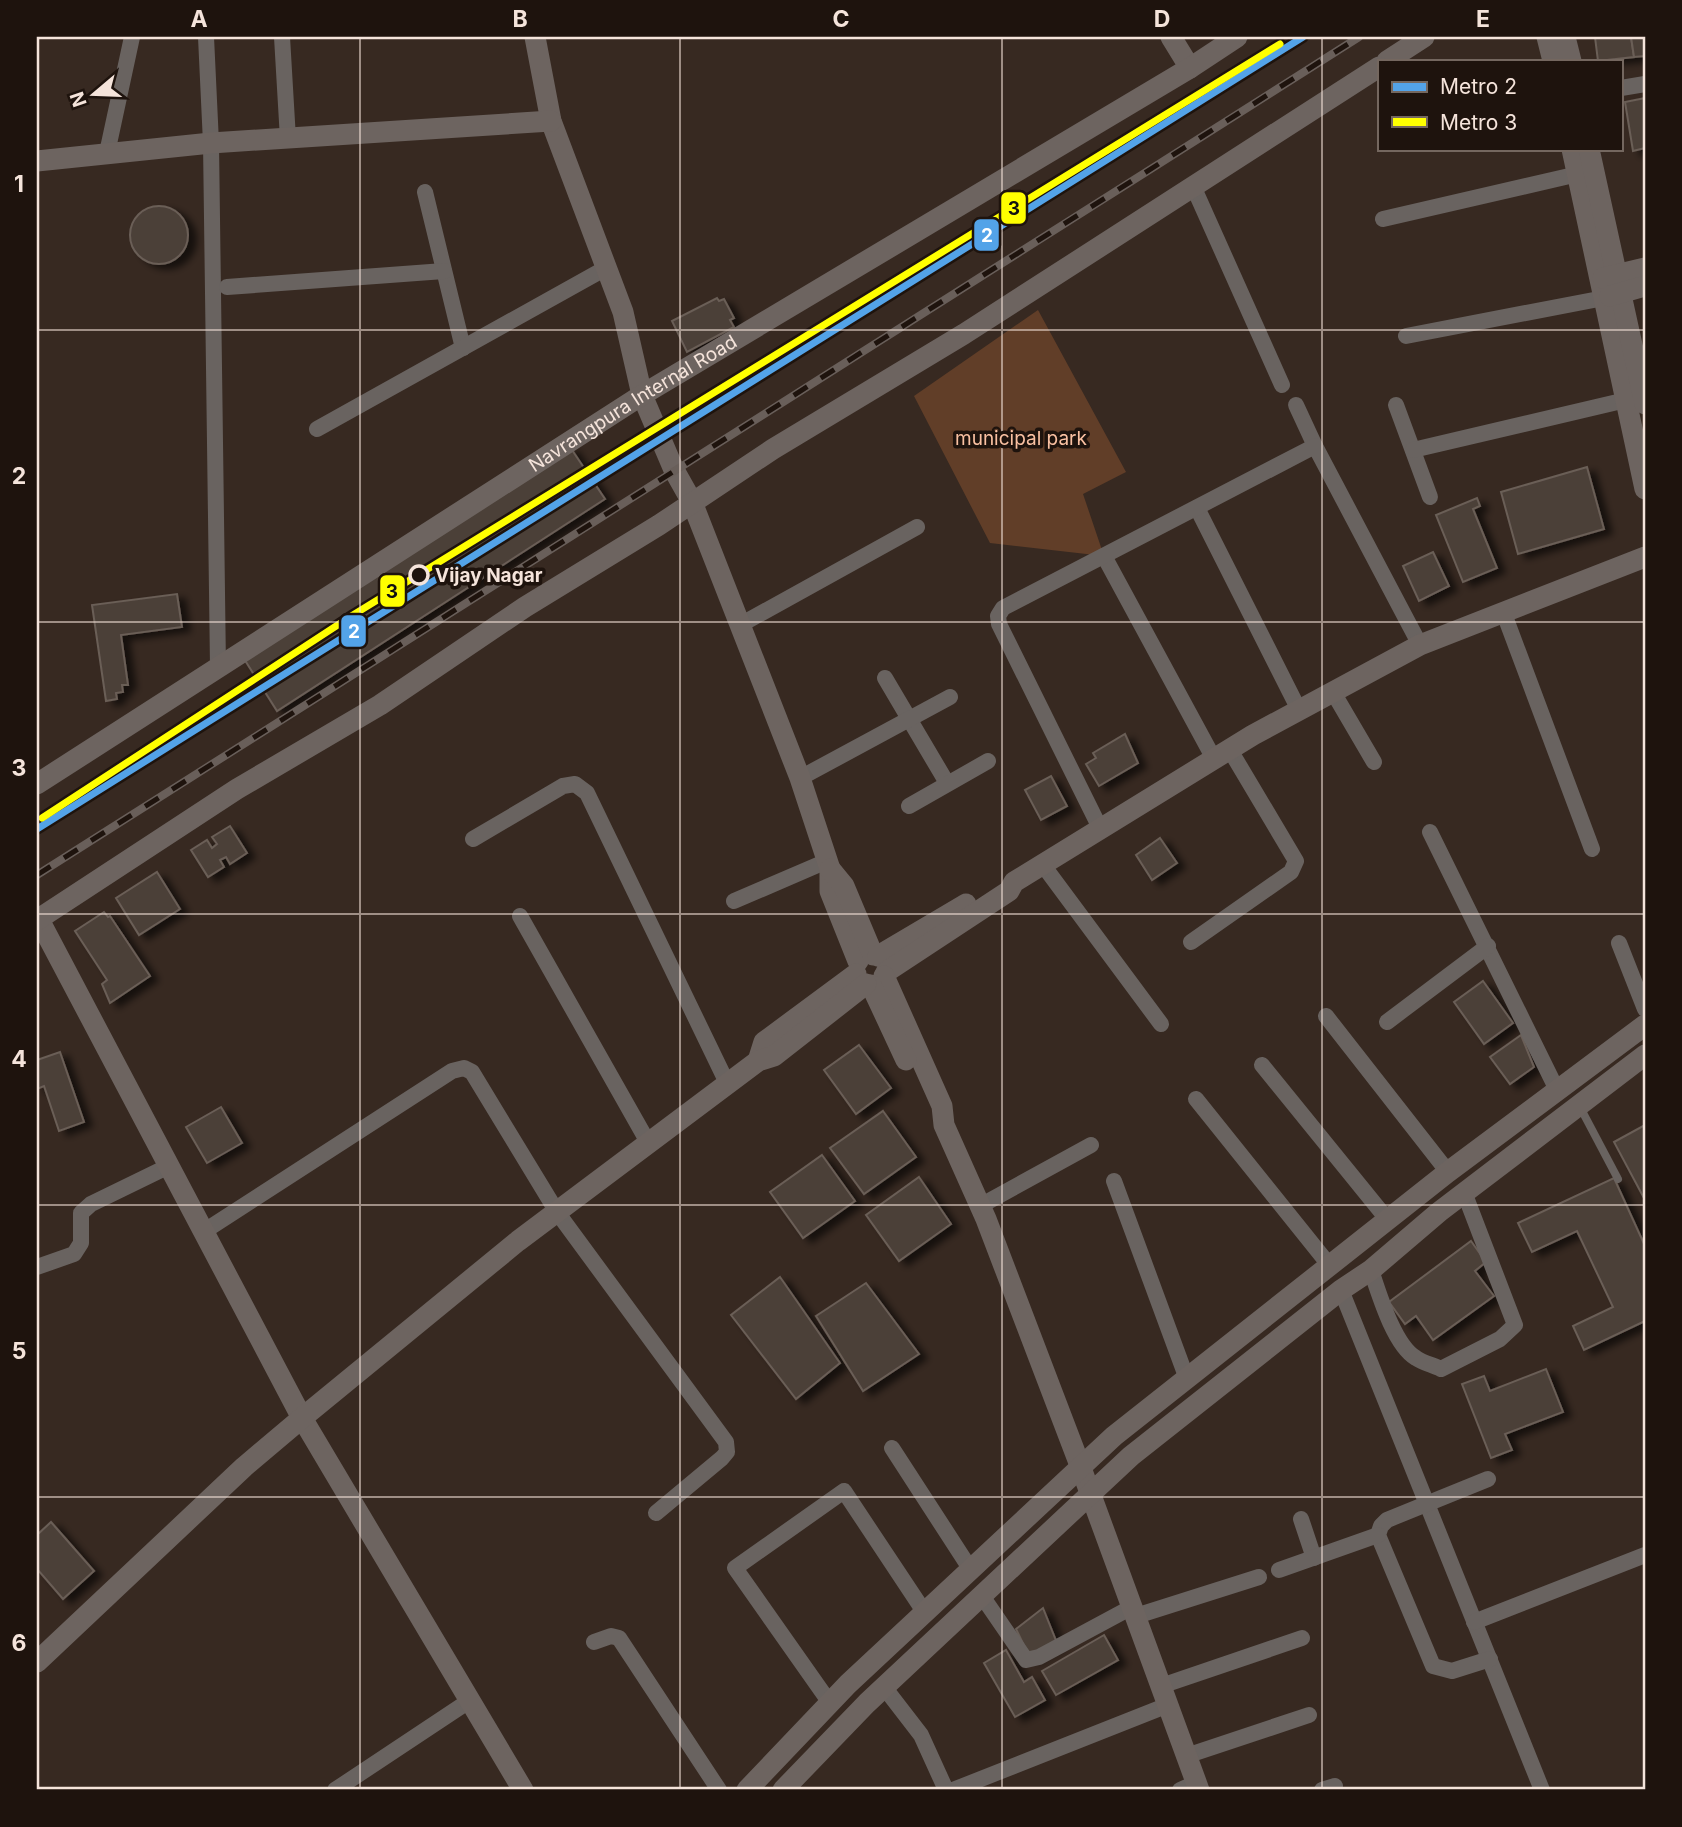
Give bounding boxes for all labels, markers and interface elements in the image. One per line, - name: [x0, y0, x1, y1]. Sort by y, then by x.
- text: A: [190, 5, 208, 33]
- text: B: [512, 5, 528, 33]
- text: C: [832, 5, 850, 33]
- text: D: [1154, 5, 1170, 33]
- text: E: [1476, 5, 1490, 33]
- north arrow: [60, 60, 130, 130]
- legend: [1378, 60, 1622, 150]
- text: Metro 2: [1440, 74, 1517, 99]
- text: N: [65, 89, 92, 110]
- text: Metro 3: [1440, 110, 1517, 135]
- text: 1: [14, 170, 24, 198]
- line badge: 3: [1000, 191, 1027, 225]
- text: 3: [1008, 197, 1020, 220]
- line badge: 2: [973, 218, 1000, 252]
- text: 2: [981, 224, 993, 247]
- street label: Navrangpura Internal Road: [524, 330, 741, 476]
- park label: municipal park: [955, 427, 1088, 450]
- text: 2: [12, 462, 26, 490]
- place label: Vijay Nagar: [435, 564, 543, 587]
- marker: Vijay Nagar: [409, 565, 429, 585]
- line badge: 3: [379, 574, 406, 608]
- text: 3: [386, 580, 398, 603]
- line badge: 2: [340, 614, 367, 648]
- text: 2: [348, 620, 360, 643]
- text: 3: [12, 754, 26, 782]
- text: 4: [11, 1045, 27, 1073]
- text: 5: [12, 1337, 26, 1365]
- text: 6: [12, 1629, 26, 1657]

